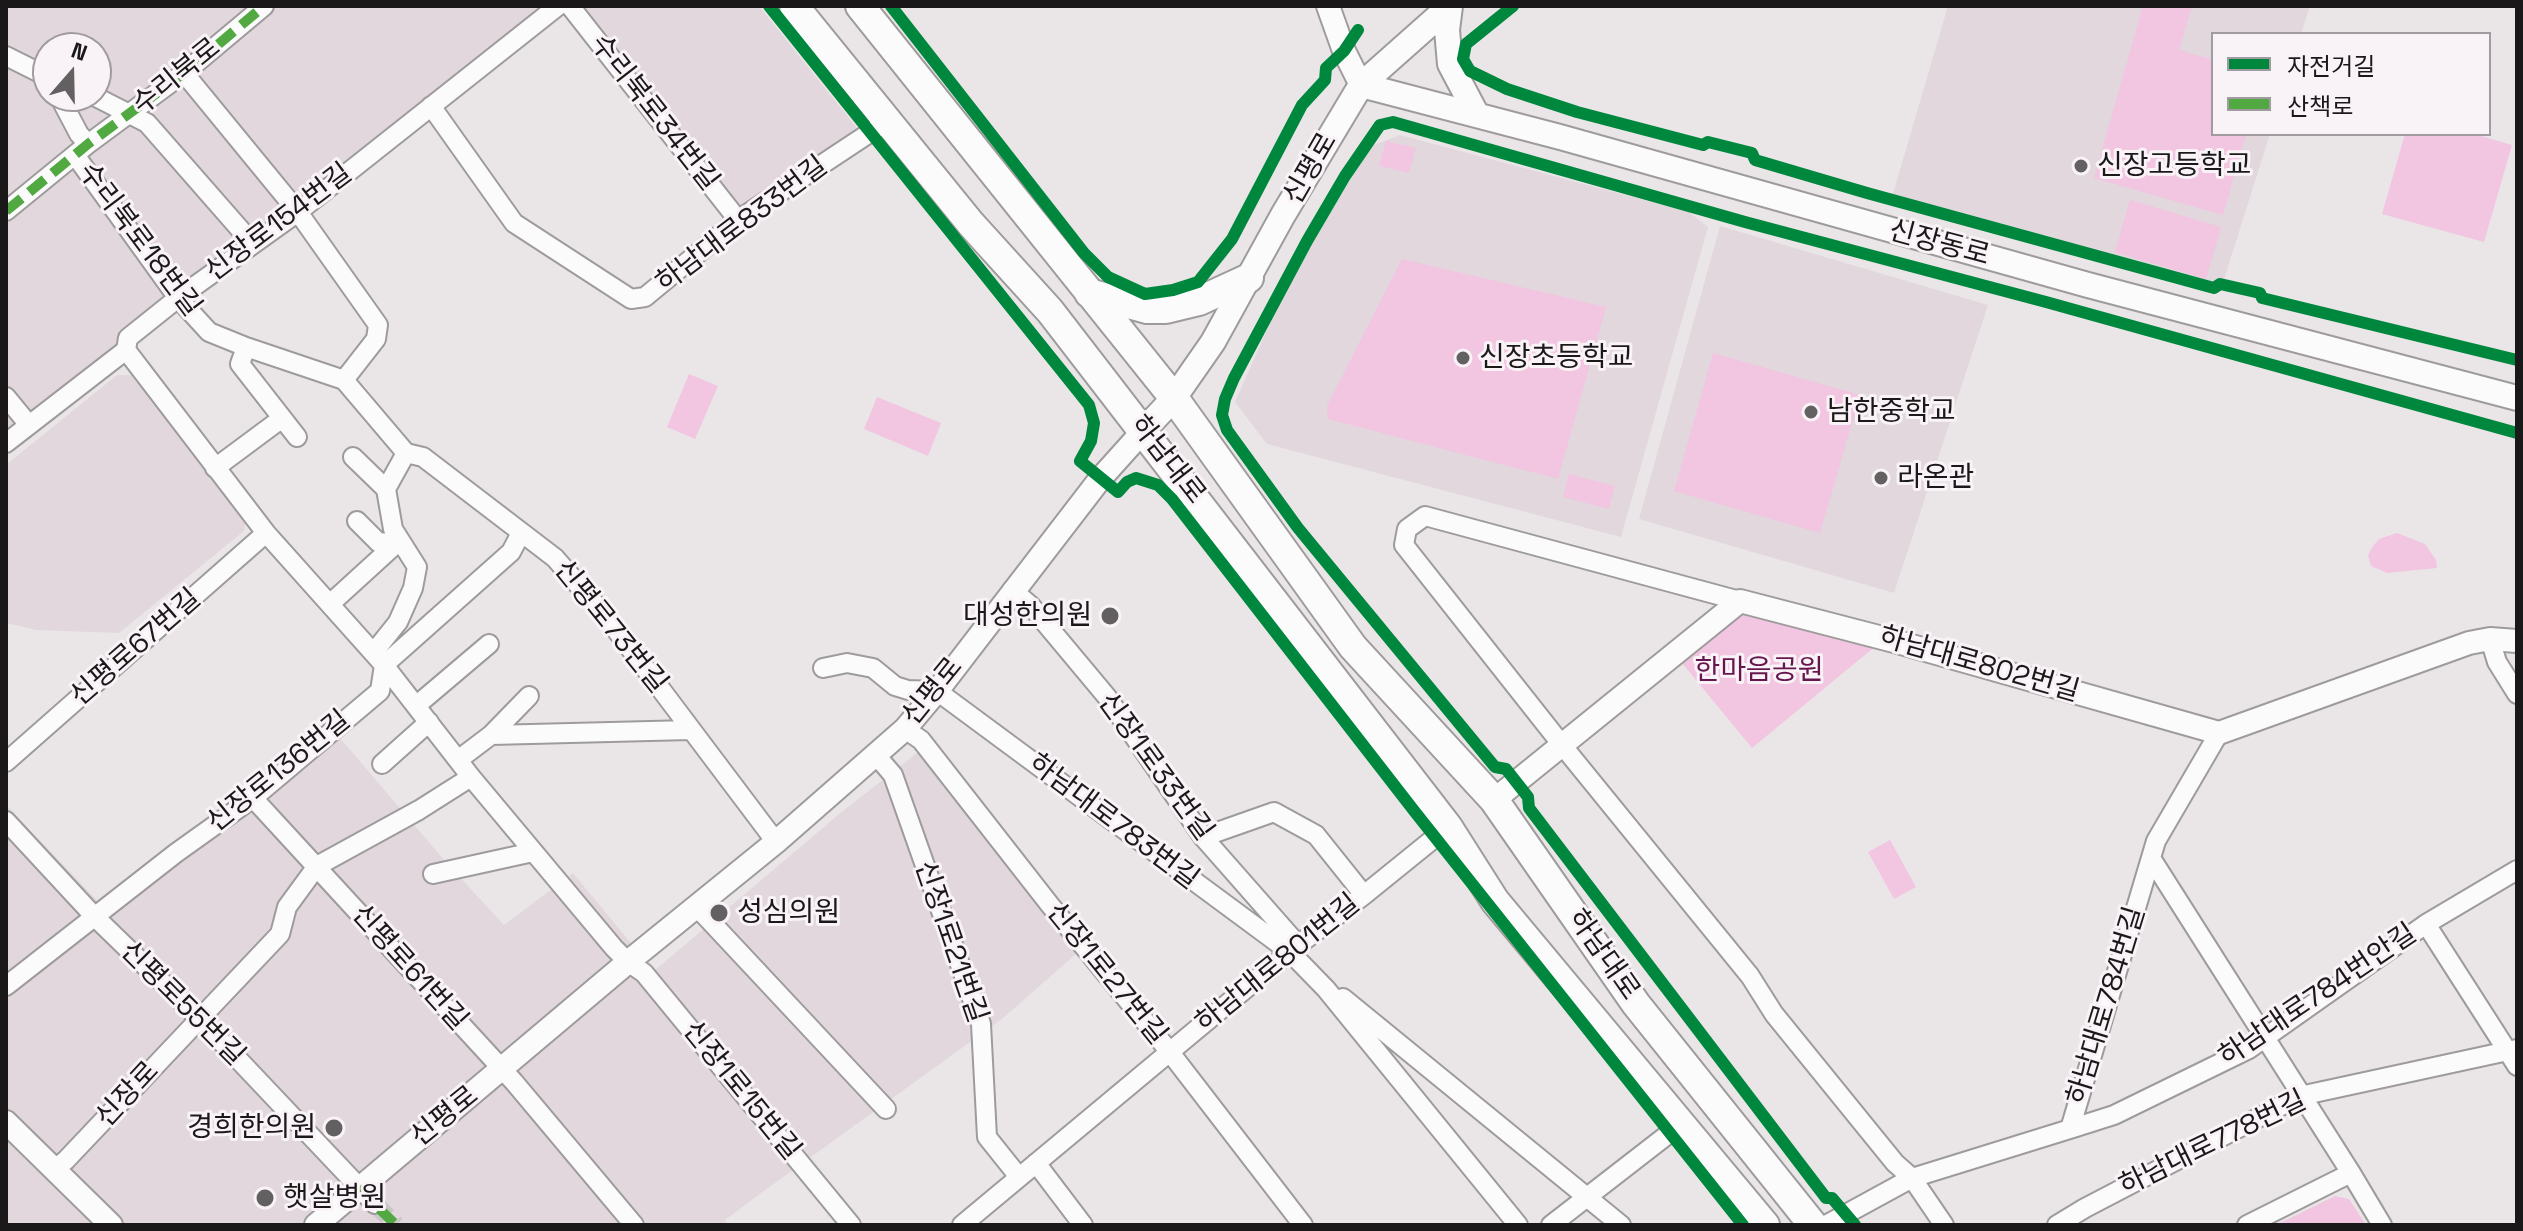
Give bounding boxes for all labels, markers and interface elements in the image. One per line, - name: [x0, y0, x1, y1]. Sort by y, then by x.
- street label: 수리북로34번길: [583, 28, 725, 198]
- north arrow: [32, 32, 112, 112]
- street label: 수리북로: [126, 32, 228, 122]
- legend: [2211, 32, 2491, 136]
- text: N: [68, 36, 91, 67]
- text: 자전거길: [2287, 51, 2375, 82]
- text: 산책로: [2287, 91, 2353, 122]
- street label: 신평로: [1277, 127, 1345, 211]
- place label: 신장고등학교: [2097, 149, 2252, 183]
- street label: 하남대로833번길: [650, 150, 834, 300]
- street label: 수리북로18번길: [70, 157, 208, 323]
- street label: 신장로154번길: [199, 157, 359, 289]
- marker: 신장고등학교: [2072, 157, 2090, 175]
- street label: 신장동로: [1885, 214, 1993, 274]
- place label: 신장초등학교: [1479, 341, 1634, 375]
- marker: 신장초등학교: [1454, 349, 1472, 367]
- place label: 남한중학교: [1827, 395, 1956, 429]
- marker: 남한중학교: [1802, 403, 1820, 421]
- street label: 하남대로: [1122, 409, 1212, 511]
- place label: 라온관: [1897, 461, 1974, 495]
- marker: 라온관: [1872, 469, 1890, 487]
- street label: 신평로73번길: [546, 554, 674, 700]
- street label: 신평로67번길: [64, 582, 208, 714]
- place label: 대성한의원: [963, 599, 1092, 633]
- marker: 대성한의원: [1099, 605, 1121, 627]
- street label: 하남대로802번길: [1875, 620, 2083, 710]
- street label: 신평로: [896, 651, 970, 733]
- park label: 한마음공원: [1695, 654, 1823, 688]
- street label: 신장1로33번길: [1090, 687, 1220, 847]
- street label: 신장로136번길: [201, 704, 357, 840]
- street label: 하남대로783번길: [1021, 747, 1205, 897]
- street label: 신장1로21번길: [907, 857, 993, 1027]
- street label: 하남대로801번길: [1189, 887, 1367, 1041]
- place label: 성심의원: [737, 896, 840, 930]
- street label: 신장1로27번길: [1039, 896, 1173, 1052]
- street label: 신평로61번길: [344, 898, 474, 1038]
- marker: 성심의원: [708, 902, 730, 924]
- street label: 하남대로: [1560, 903, 1646, 1007]
- street label: 하남대로784번길: [2061, 903, 2153, 1109]
- street label: 하남대로784번안길: [2213, 917, 2423, 1075]
- street label: 신평로55번길: [113, 935, 251, 1073]
- street label: 신장1로15번길: [675, 1015, 807, 1167]
- street label: 신장로: [89, 1055, 167, 1135]
- street label: 신평로: [404, 1080, 486, 1154]
- street label: 하남대로778번길: [2114, 1084, 2312, 1204]
- place label: 경희한의원: [187, 1111, 316, 1145]
- marker: 경희한의원: [323, 1117, 345, 1139]
- place label: 햇살병원: [283, 1181, 386, 1215]
- marker: 햇살병원: [254, 1187, 276, 1209]

